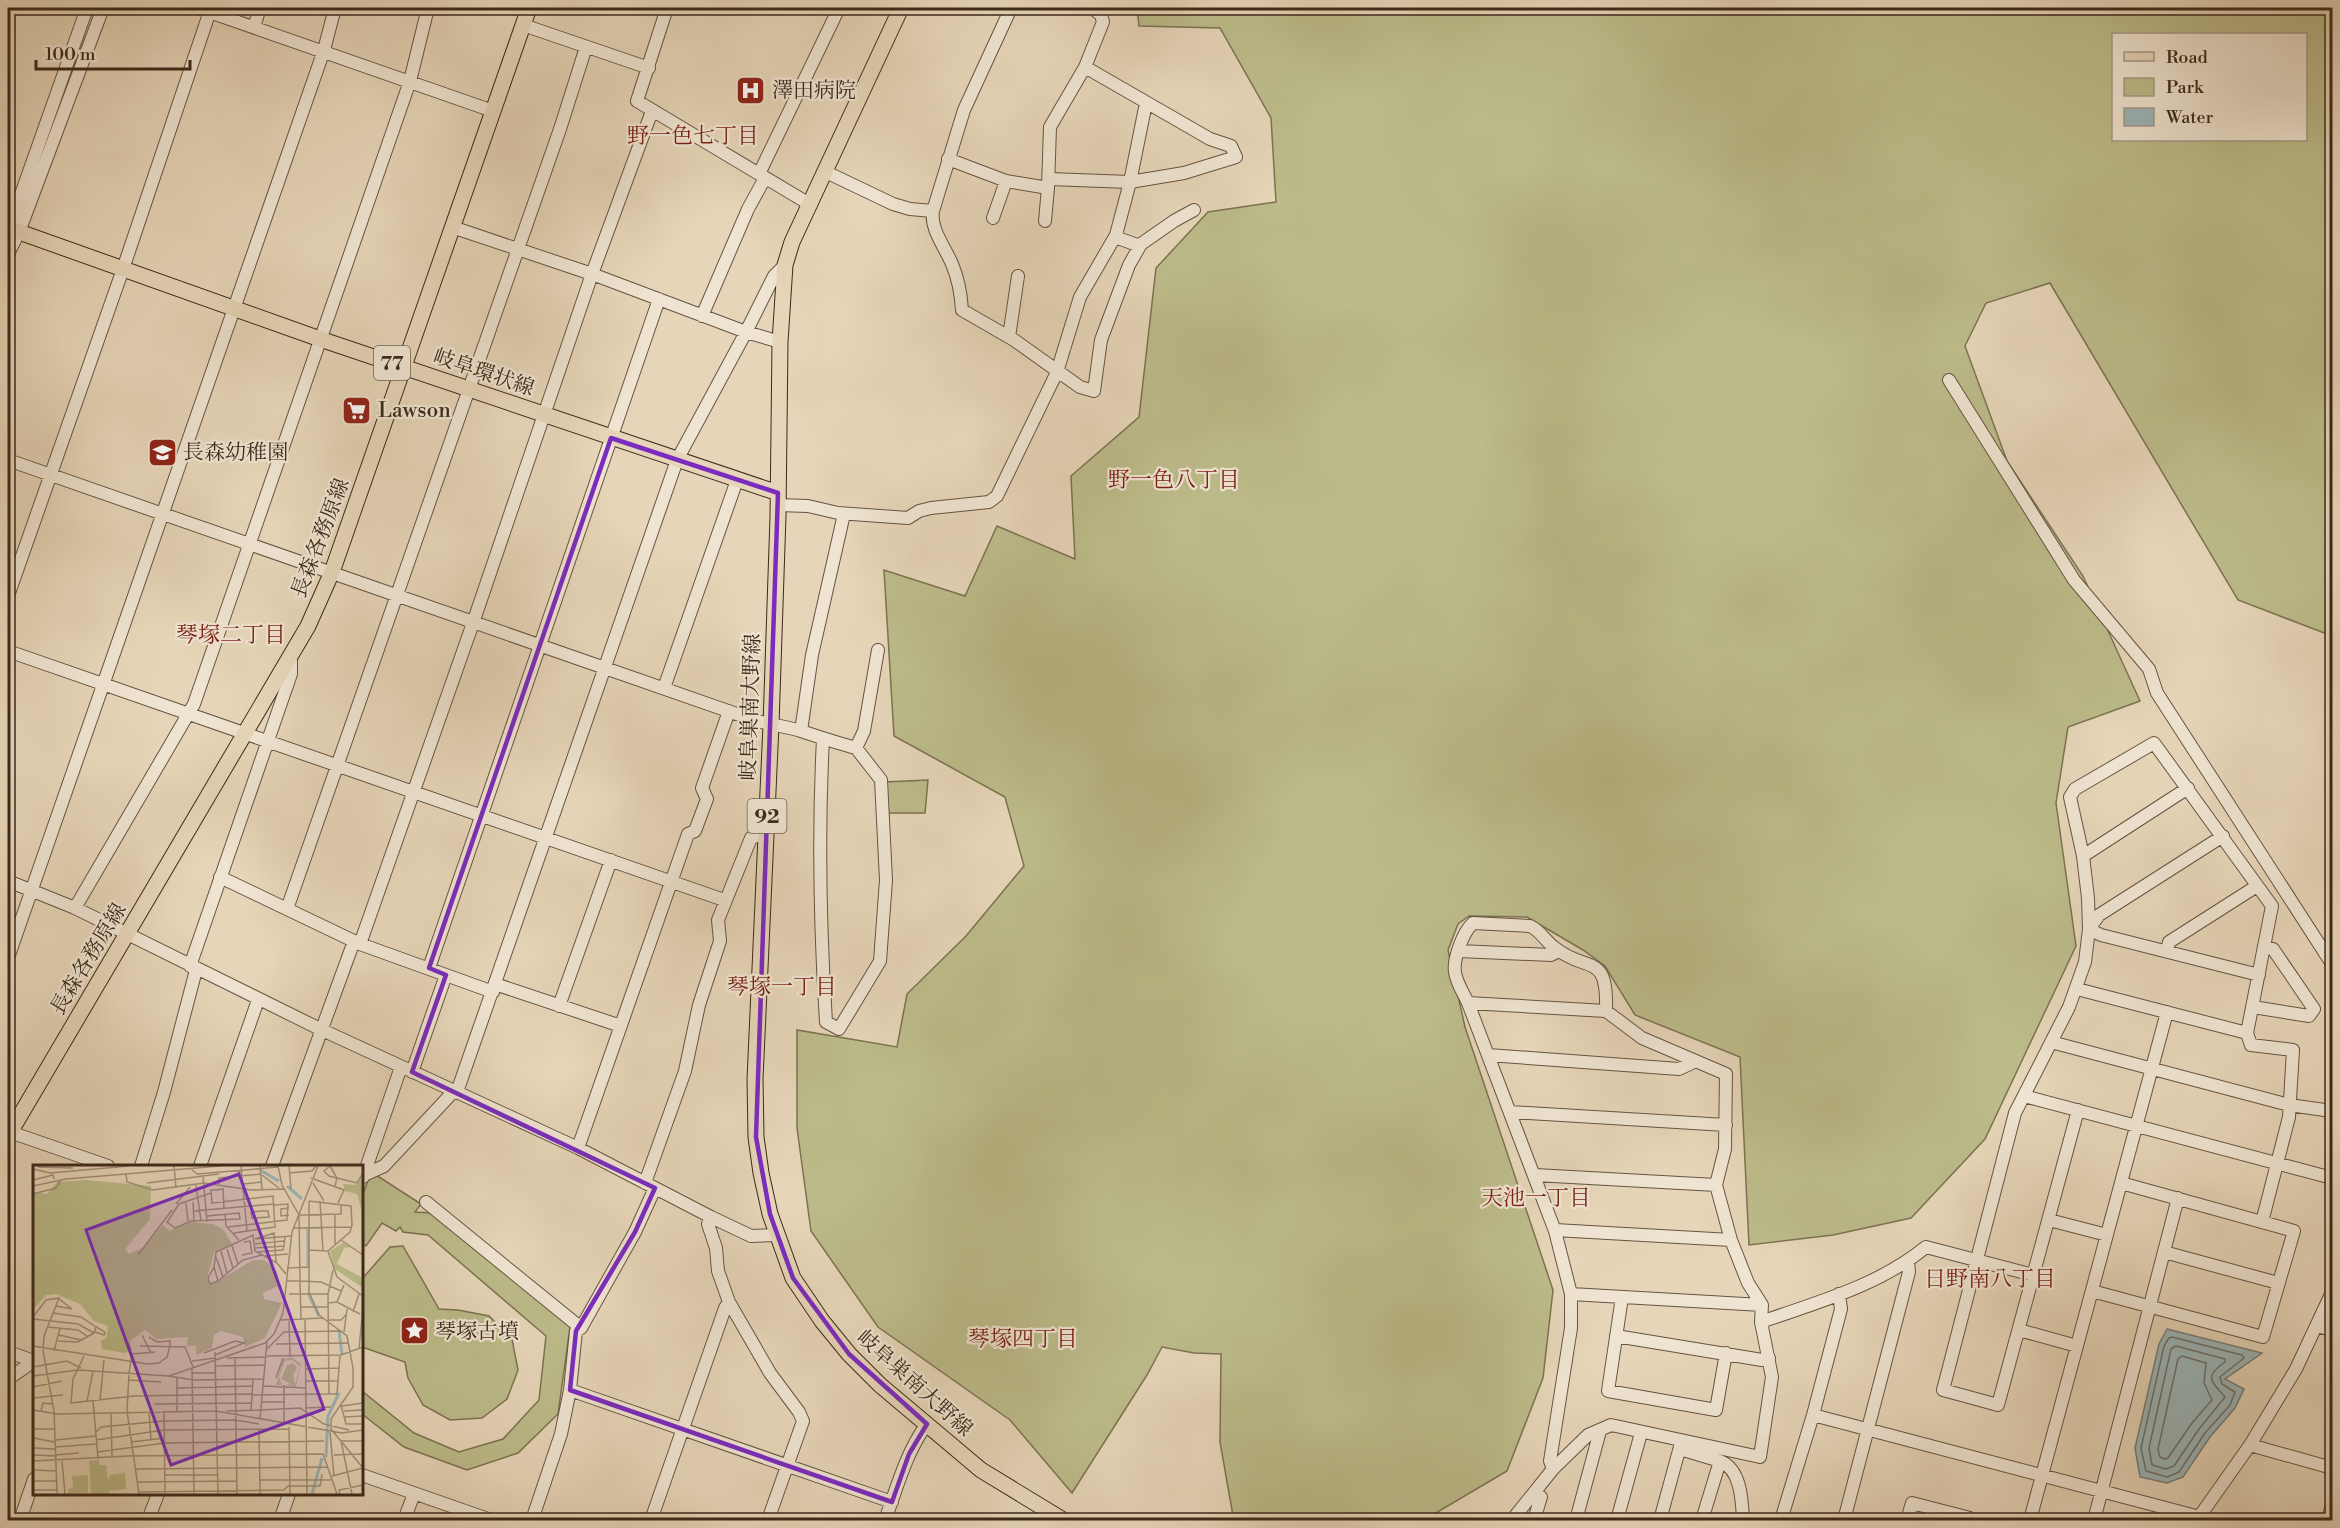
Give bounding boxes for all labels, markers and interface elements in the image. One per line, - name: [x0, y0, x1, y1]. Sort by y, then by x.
- scale bar: [36, 33, 190, 71]
- legend: [2112, 33, 2307, 141]
- text: 100 m: [45, 43, 96, 66]
- text: Road: [2166, 46, 2209, 69]
- hospital icon: 澤田病院: [735, 74, 767, 106]
- text: Park: [2166, 76, 2205, 99]
- place label: 澤田病院: [772, 78, 856, 104]
- text: Water: [2165, 106, 2214, 129]
- district label: 野一色七丁目: [627, 123, 759, 150]
- street label: 岐阜環状線: [430, 344, 538, 402]
- road number: 77: [374, 346, 410, 380]
- supermarket icon: Lawson: [341, 394, 373, 426]
- place label: Lawson: [378, 398, 451, 424]
- school or university icon: 長森幼稚園: [146, 436, 178, 468]
- place label: 長森幼稚園: [183, 440, 288, 466]
- district label: 野一色八丁目: [1108, 467, 1240, 494]
- street label: 長森各務原線: [286, 475, 356, 602]
- district label: 琴塚二丁目: [176, 622, 286, 649]
- street label: 岐阜巣南大野線: [735, 633, 767, 781]
- road number: 92: [748, 799, 786, 833]
- street label: 長森各務原線: [45, 899, 132, 1020]
- district label: 琴塚一丁目: [727, 974, 837, 1001]
- inset map: [33, 1165, 363, 1495]
- district label: 天池一丁目: [1481, 1185, 1591, 1212]
- district label: 日野南八丁目: [1924, 1266, 2056, 1293]
- place icon: 琴塚古墳: [398, 1315, 430, 1347]
- place label: 琴塚古墳: [435, 1319, 519, 1345]
- street label: 岐阜巣南大野線: [851, 1325, 978, 1443]
- district label: 琴塚四丁目: [968, 1326, 1078, 1353]

